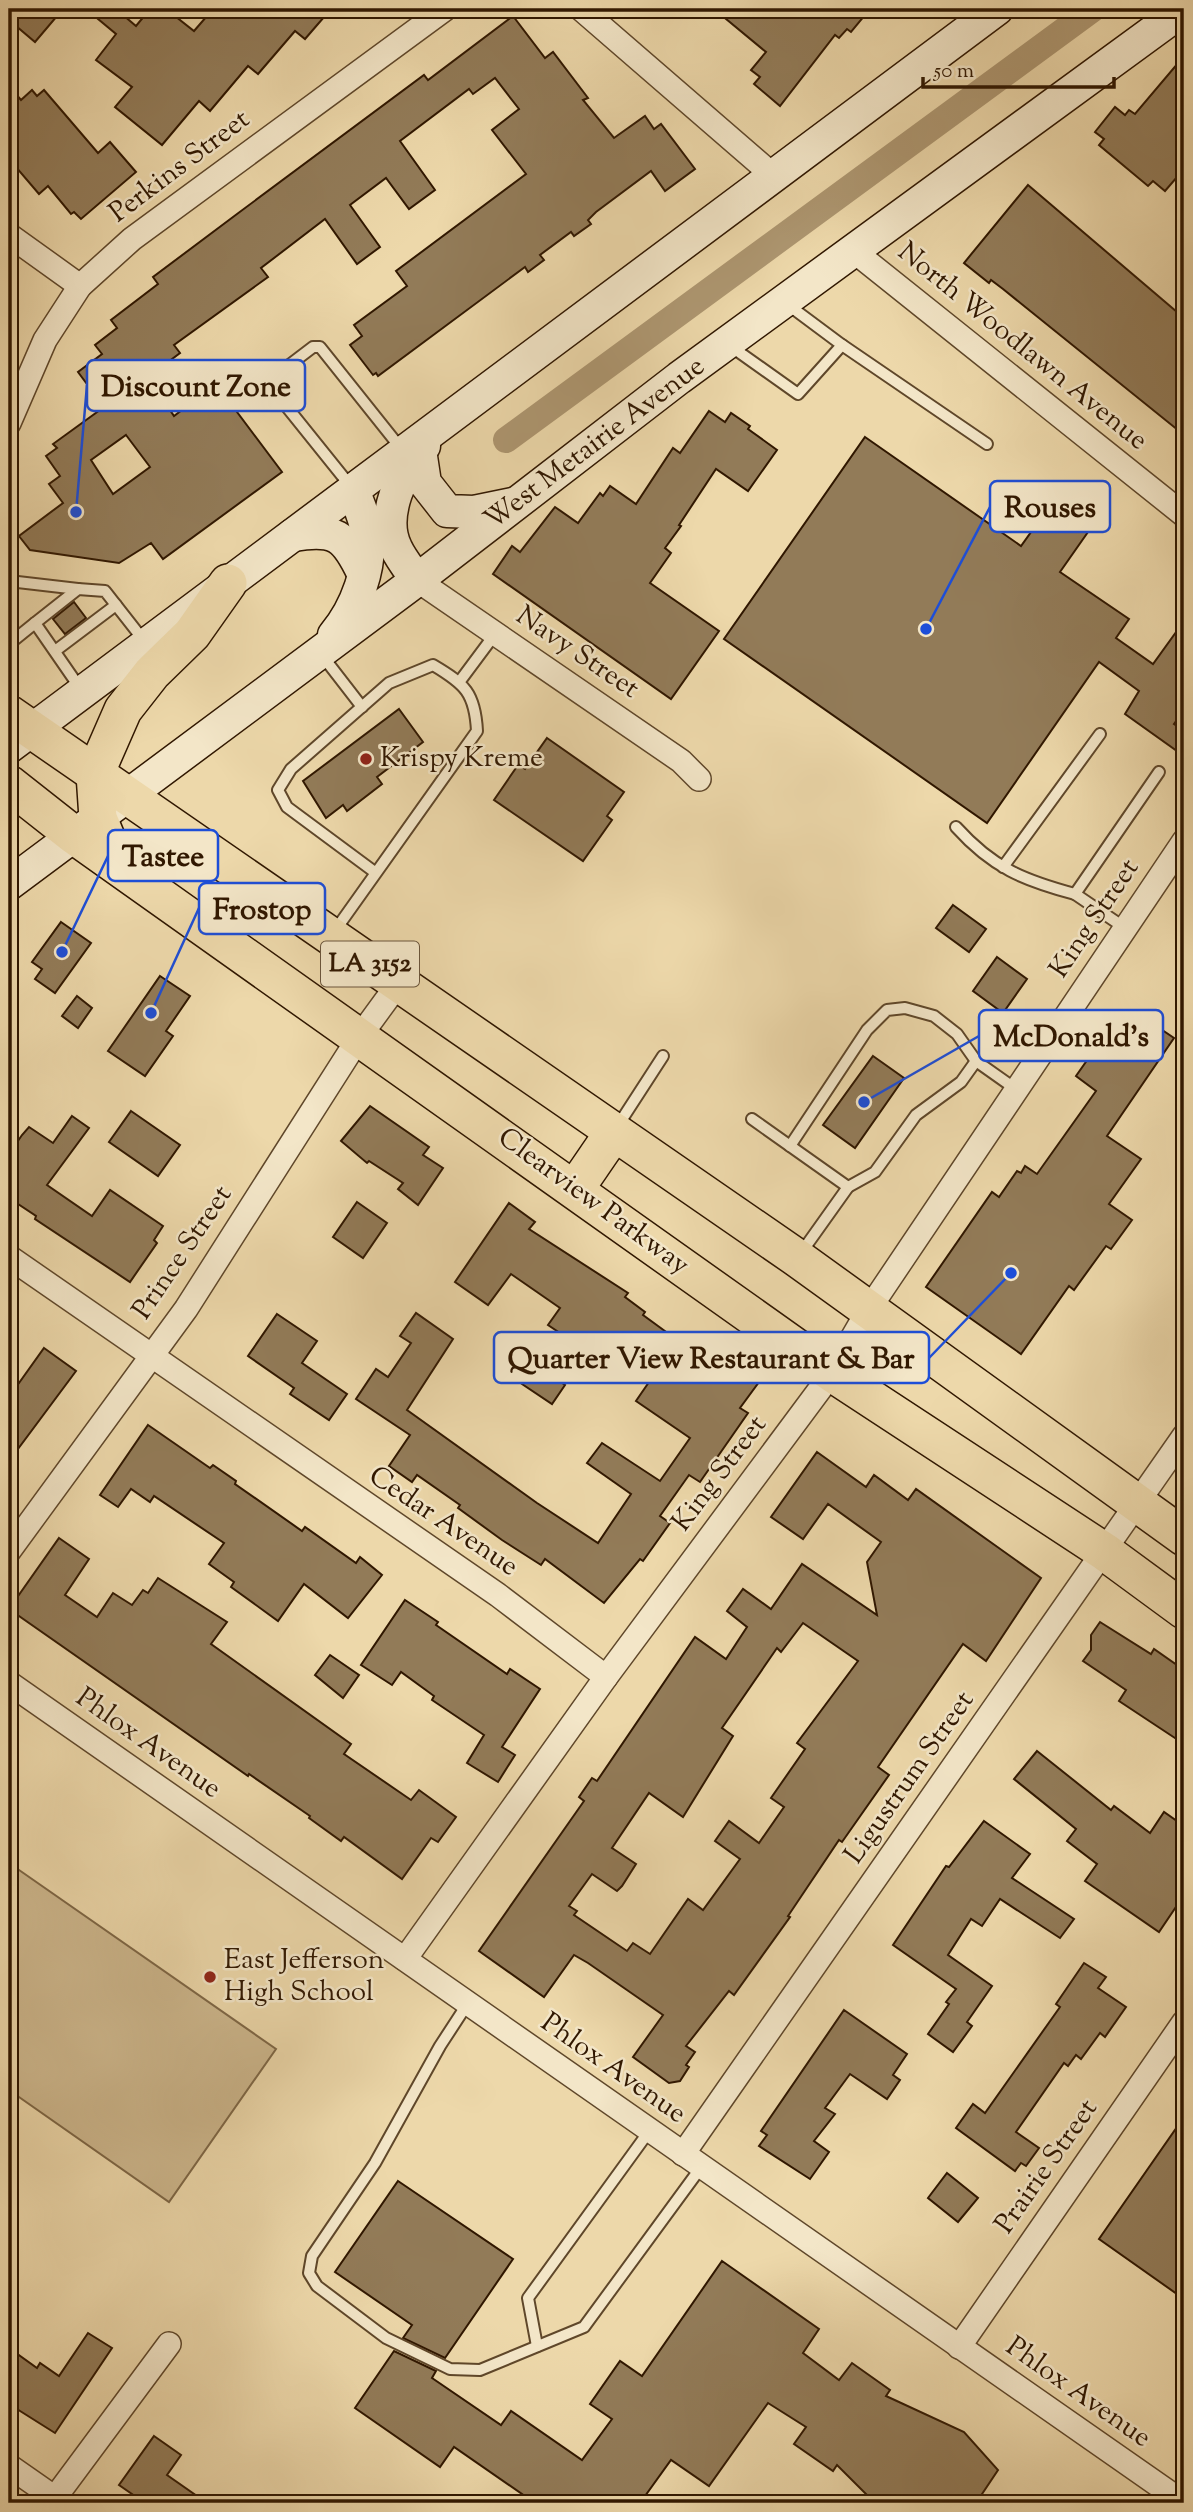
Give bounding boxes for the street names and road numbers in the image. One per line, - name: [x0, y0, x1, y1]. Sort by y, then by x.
- street label: Perkins Street: [101, 101, 259, 233]
- street label: North Woodlawn Avenue: [888, 233, 1156, 461]
- street label: West Metairie Avenue: [476, 348, 714, 540]
- street label: Navy Street: [507, 597, 647, 709]
- street label: King Street: [1040, 851, 1150, 987]
- road number: LA 3152: [321, 942, 419, 987]
- street label: Clearview Parkway: [489, 1119, 697, 1285]
- street label: Prince Street: [123, 1178, 243, 1328]
- street label: King Street: [663, 1407, 777, 1541]
- street label: Cedar Avenue: [360, 1457, 526, 1587]
- street label: Phlox Avenue: [67, 1679, 229, 1809]
- street label: Ligustrum Street: [835, 1683, 985, 1873]
- street label: Phlox Avenue: [532, 2004, 694, 2134]
- street label: Prairie Street: [986, 2091, 1108, 2242]
- street label: Phlox Avenue: [997, 2328, 1159, 2458]

